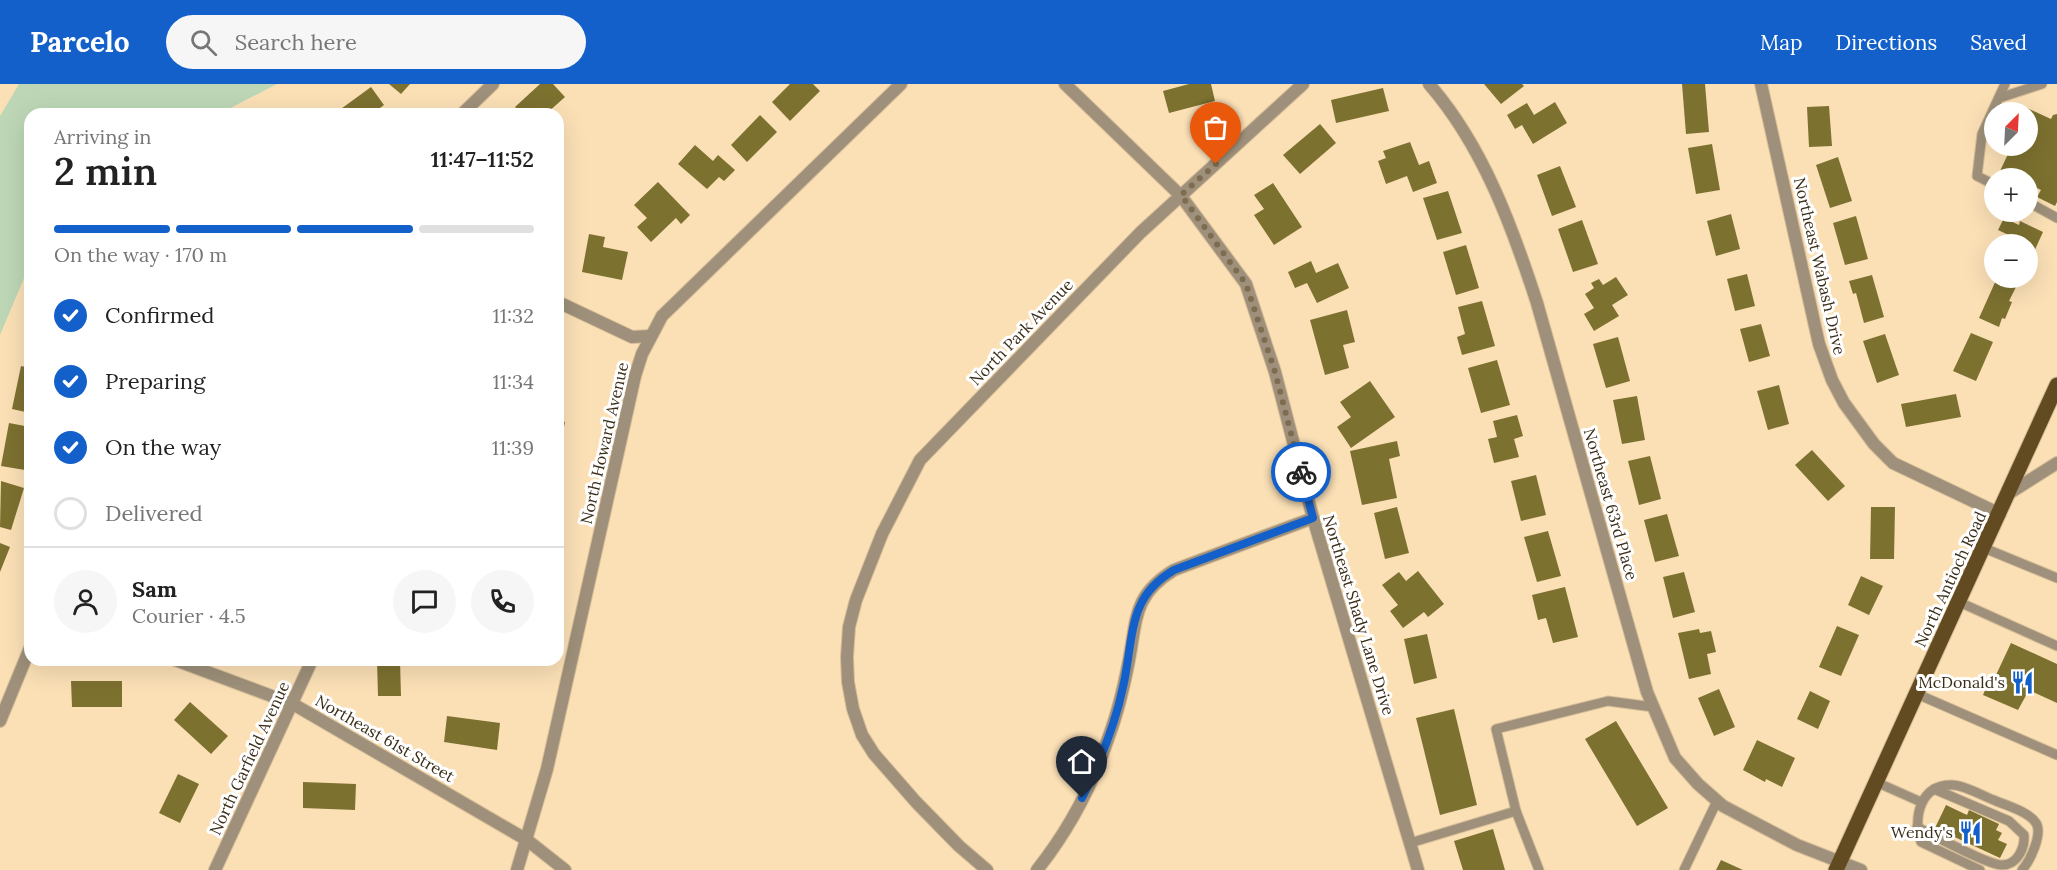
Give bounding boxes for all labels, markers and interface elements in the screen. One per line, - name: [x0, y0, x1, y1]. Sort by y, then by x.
- search box: [166, 15, 586, 69]
- text: Parcelo: [30, 24, 130, 60]
- icon: search: [187, 26, 220, 59]
- text: Search here: [235, 28, 357, 56]
- text: Map: [1760, 29, 1803, 56]
- text: Directions: [1836, 29, 1937, 56]
- text: Saved: [1970, 29, 2027, 56]
- pin: [1190, 102, 1241, 164]
- north arrow: [1984, 102, 2038, 156]
- map controls: [1984, 102, 2038, 288]
- icon: bag: [1199, 111, 1232, 144]
- text: Arriving in: [54, 124, 151, 149]
- text: 11:47–11:52: [431, 145, 534, 173]
- text: 2 min: [54, 146, 157, 196]
- button: +: [1984, 168, 2038, 222]
- street label: Northeast Wabash Drive: [1790, 175, 1850, 357]
- button: −: [1984, 234, 2038, 288]
- text: On the way · 170 m: [54, 242, 227, 267]
- street label: North Park Avenue: [965, 274, 1077, 389]
- icon: check: [54, 299, 87, 332]
- text: Confirmed: [105, 301, 214, 329]
- text: 11:32: [493, 303, 534, 328]
- street label: North Howard Avenue: [576, 360, 632, 526]
- icon: check: [54, 365, 87, 398]
- text: Preparing: [105, 367, 205, 395]
- text: 11:34: [492, 369, 534, 394]
- street label: Northeast 63rd Place: [1580, 426, 1642, 583]
- icon: check: [54, 431, 87, 464]
- text: On the way: [105, 433, 221, 461]
- text: 11:39: [492, 435, 534, 460]
- courier: [1271, 442, 1331, 502]
- icon: bike: [1285, 456, 1318, 489]
- text: Delivered: [105, 499, 203, 527]
- street label: North Antioch Road: [1910, 508, 1990, 650]
- street label: Northeast Shady Lane Drive: [1319, 512, 1399, 718]
- button: person: [54, 570, 117, 633]
- button: chat: [393, 570, 456, 633]
- button: phone: [471, 570, 534, 633]
- text: Sam: [132, 575, 177, 603]
- text: Courier · 4.5: [132, 603, 246, 628]
- restaurant icon: McDonald's: [2010, 669, 2036, 695]
- place label: McDonald's: [1918, 672, 2005, 692]
- street label: North Garfield Avenue: [205, 678, 293, 838]
- street label: Northeast 61st Street: [312, 690, 459, 786]
- pin: [1056, 736, 1107, 798]
- icon: home: [1065, 745, 1098, 778]
- restaurant icon: Wendy's: [1958, 819, 1984, 845]
- place label: Wendy's: [1891, 822, 1953, 842]

